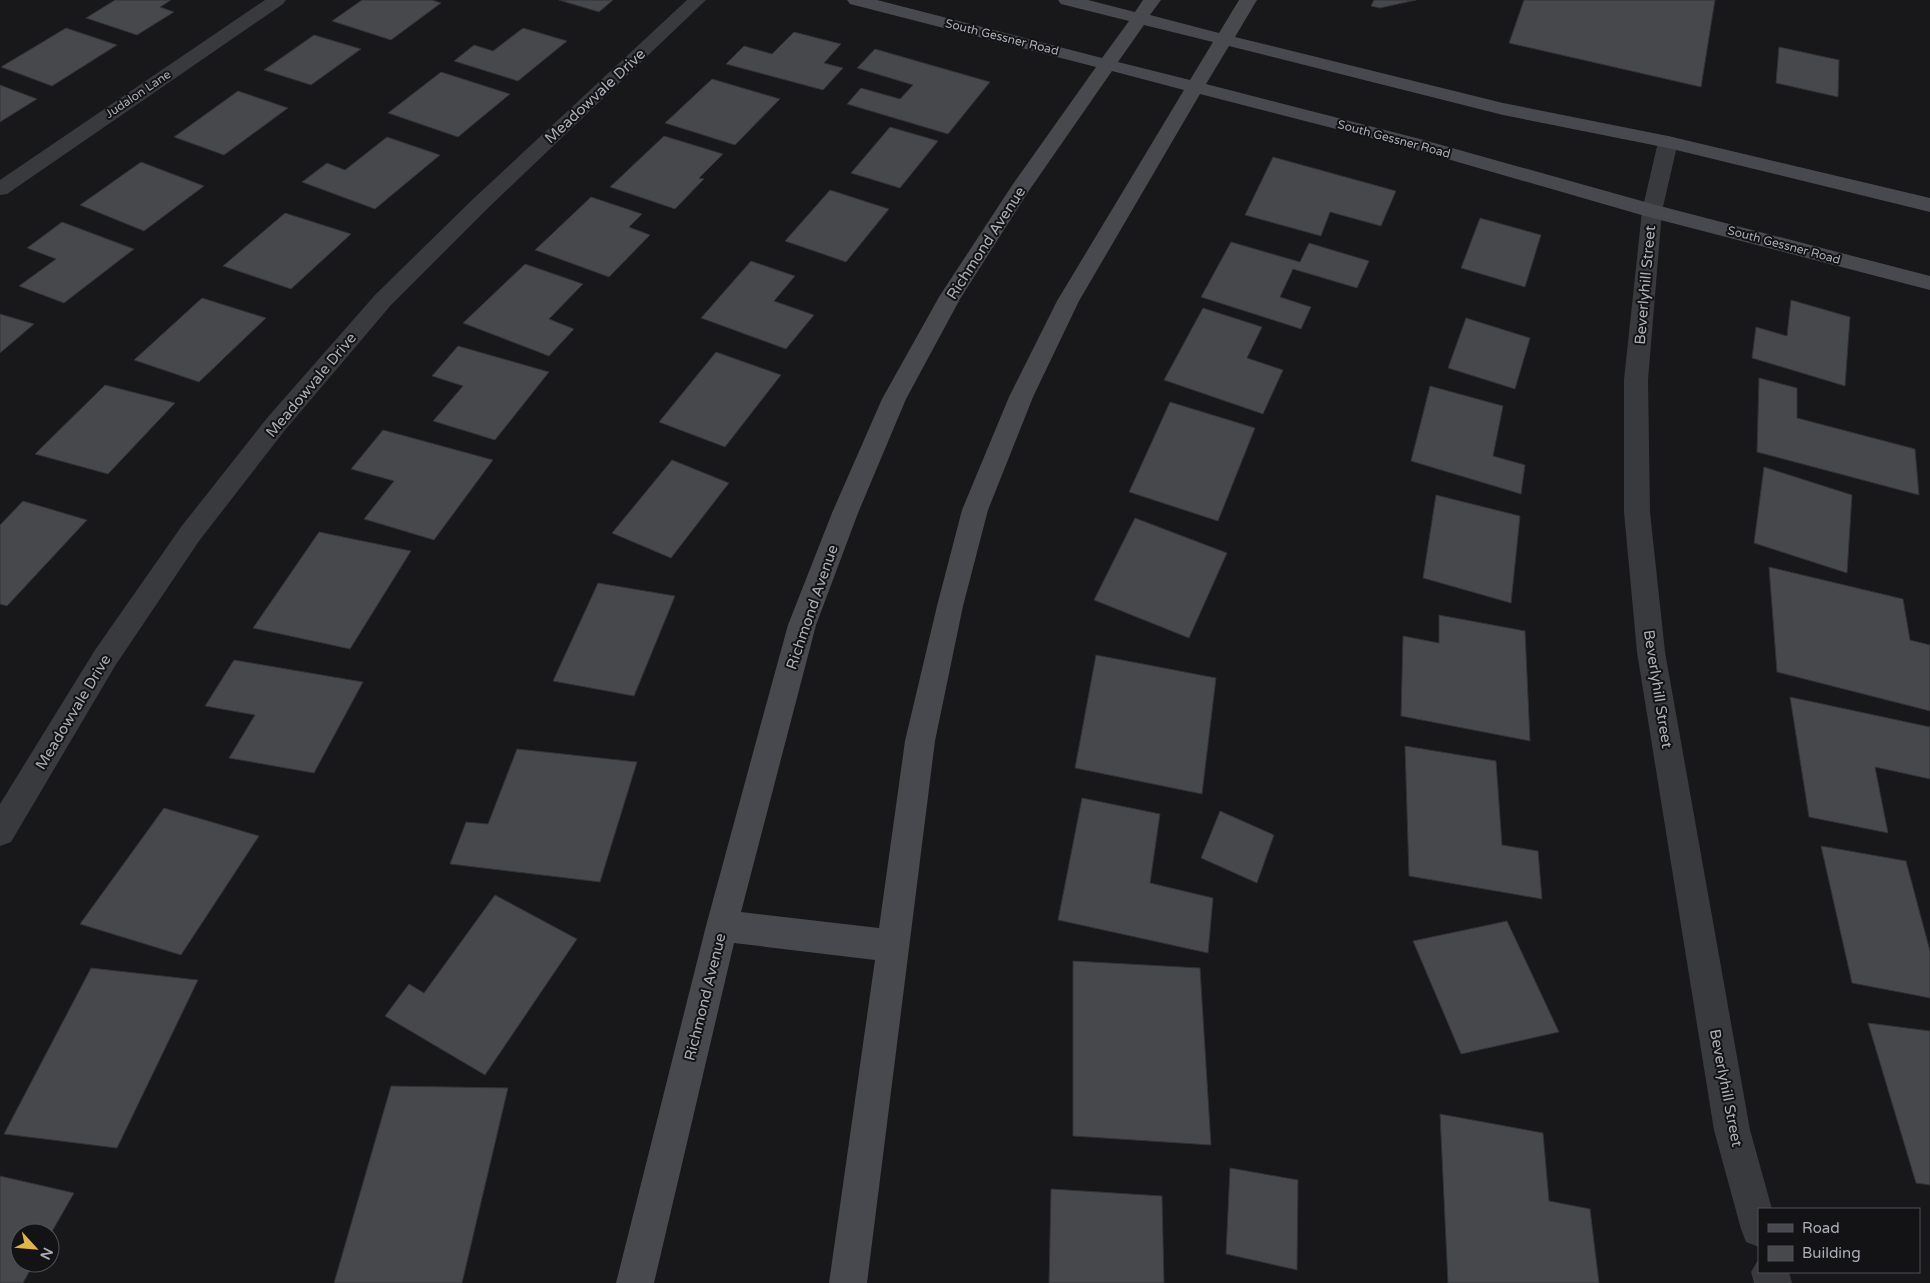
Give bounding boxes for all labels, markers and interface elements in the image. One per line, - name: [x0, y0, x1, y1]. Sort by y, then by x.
- street label: South Gessner Road: [944, 16, 1060, 58]
- street label: Meadowvale Drive: [541, 45, 649, 147]
- street label: Judalon Lane: [103, 67, 173, 121]
- street label: South Gessner Road: [1336, 117, 1452, 161]
- street label: Richmond Avenue: [943, 183, 1029, 303]
- street label: South Gessner Road: [1726, 223, 1842, 267]
- street label: Beverlyhill Street: [1631, 224, 1659, 345]
- street label: Meadowvale Drive: [262, 329, 360, 441]
- street label: Richmond Avenue: [782, 542, 842, 672]
- street label: Beverlyhill Street: [1640, 628, 1676, 750]
- street label: Meadowvale Drive: [32, 651, 114, 773]
- street label: Richmond Avenue: [680, 931, 730, 1063]
- street label: Beverlyhill Street: [1706, 1028, 1746, 1149]
- legend: [1758, 1208, 1920, 1273]
- text: Road: [1802, 1219, 1840, 1237]
- north arrow: [10, 1223, 60, 1273]
- text: Building: [1802, 1244, 1861, 1262]
- text: N: [36, 1245, 56, 1262]

